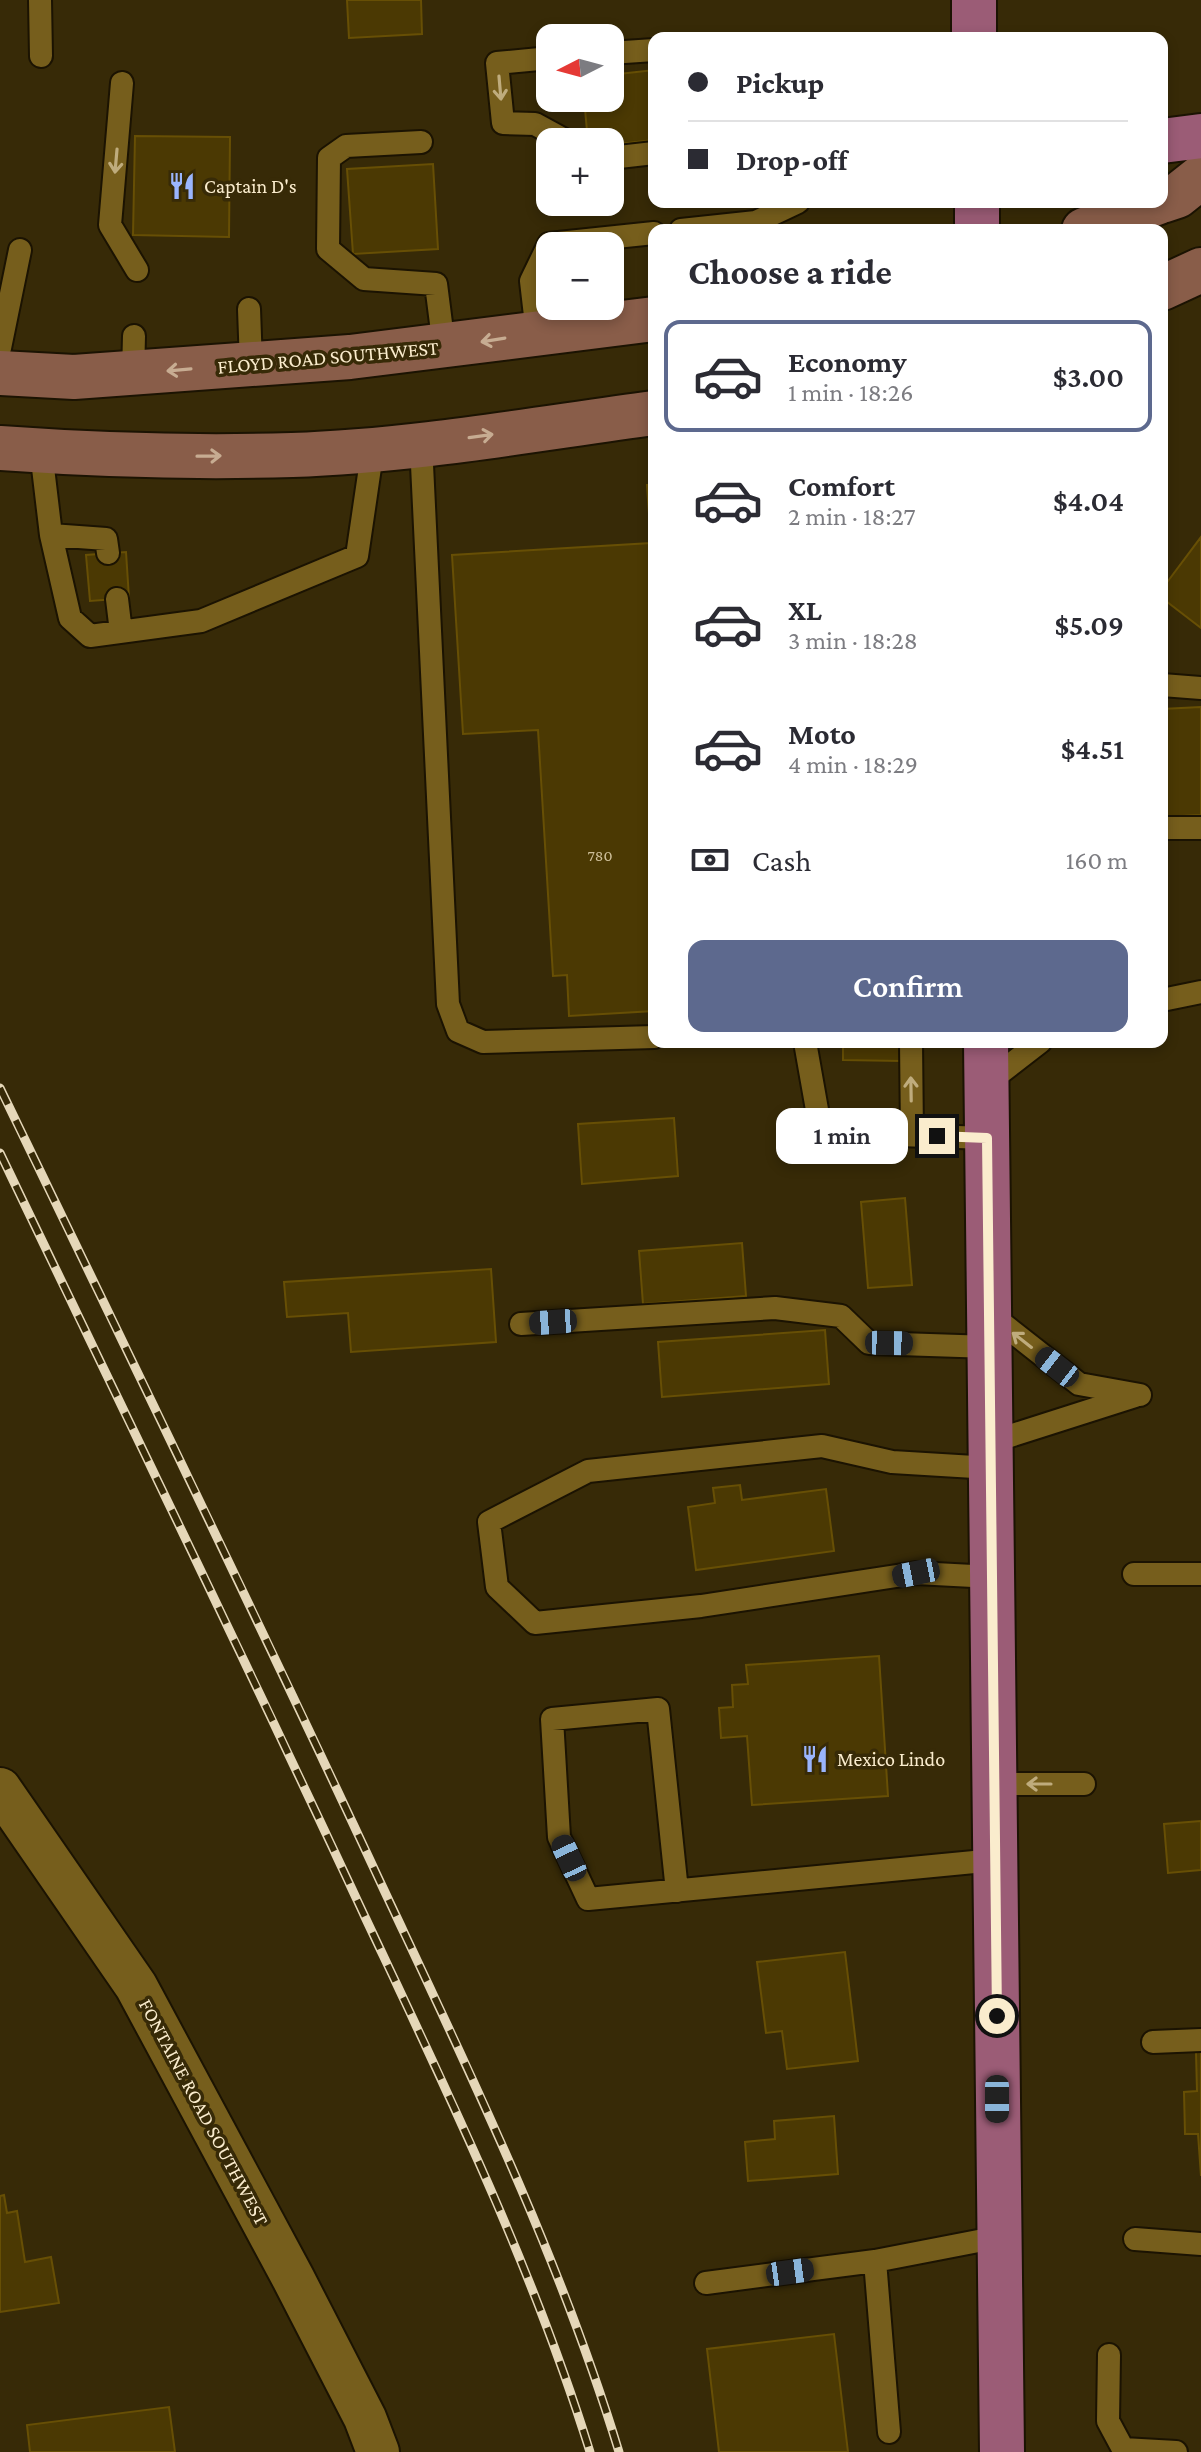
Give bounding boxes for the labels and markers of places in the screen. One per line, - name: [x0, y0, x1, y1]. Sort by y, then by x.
- restaurant icon: Captain D's: [167, 171, 197, 201]
- place label: Captain D's: [204, 175, 297, 198]
- restaurant icon: Mexico Lindo: [800, 1744, 830, 1774]
- place label: Mexico Lindo: [837, 1748, 945, 1770]

